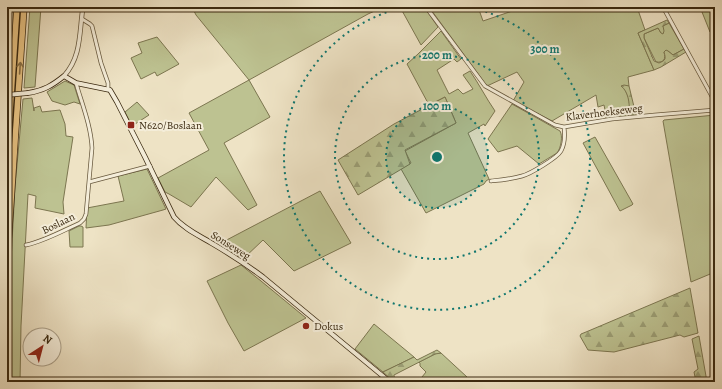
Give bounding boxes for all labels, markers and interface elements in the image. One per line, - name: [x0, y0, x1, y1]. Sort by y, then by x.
- text: 300 m: [530, 41, 560, 57]
- text: 200 m: [422, 47, 452, 63]
- one-way arrow: [17, 62, 24, 75]
- text: 100 m: [423, 98, 451, 114]
- street label: Klaverhoekseweg: [565, 100, 644, 125]
- place label: N620/Boslaan: [139, 118, 202, 133]
- marker: N620/Boslaan: [126, 120, 136, 130]
- centre of rings: [430, 150, 444, 164]
- street label: Boslaan: [39, 209, 77, 238]
- street label: Sonseweg: [208, 227, 254, 264]
- place label: Dokus: [314, 319, 343, 334]
- marker: Dokus: [301, 321, 311, 331]
- north arrow: [22, 327, 62, 367]
- text: N: [40, 331, 55, 348]

